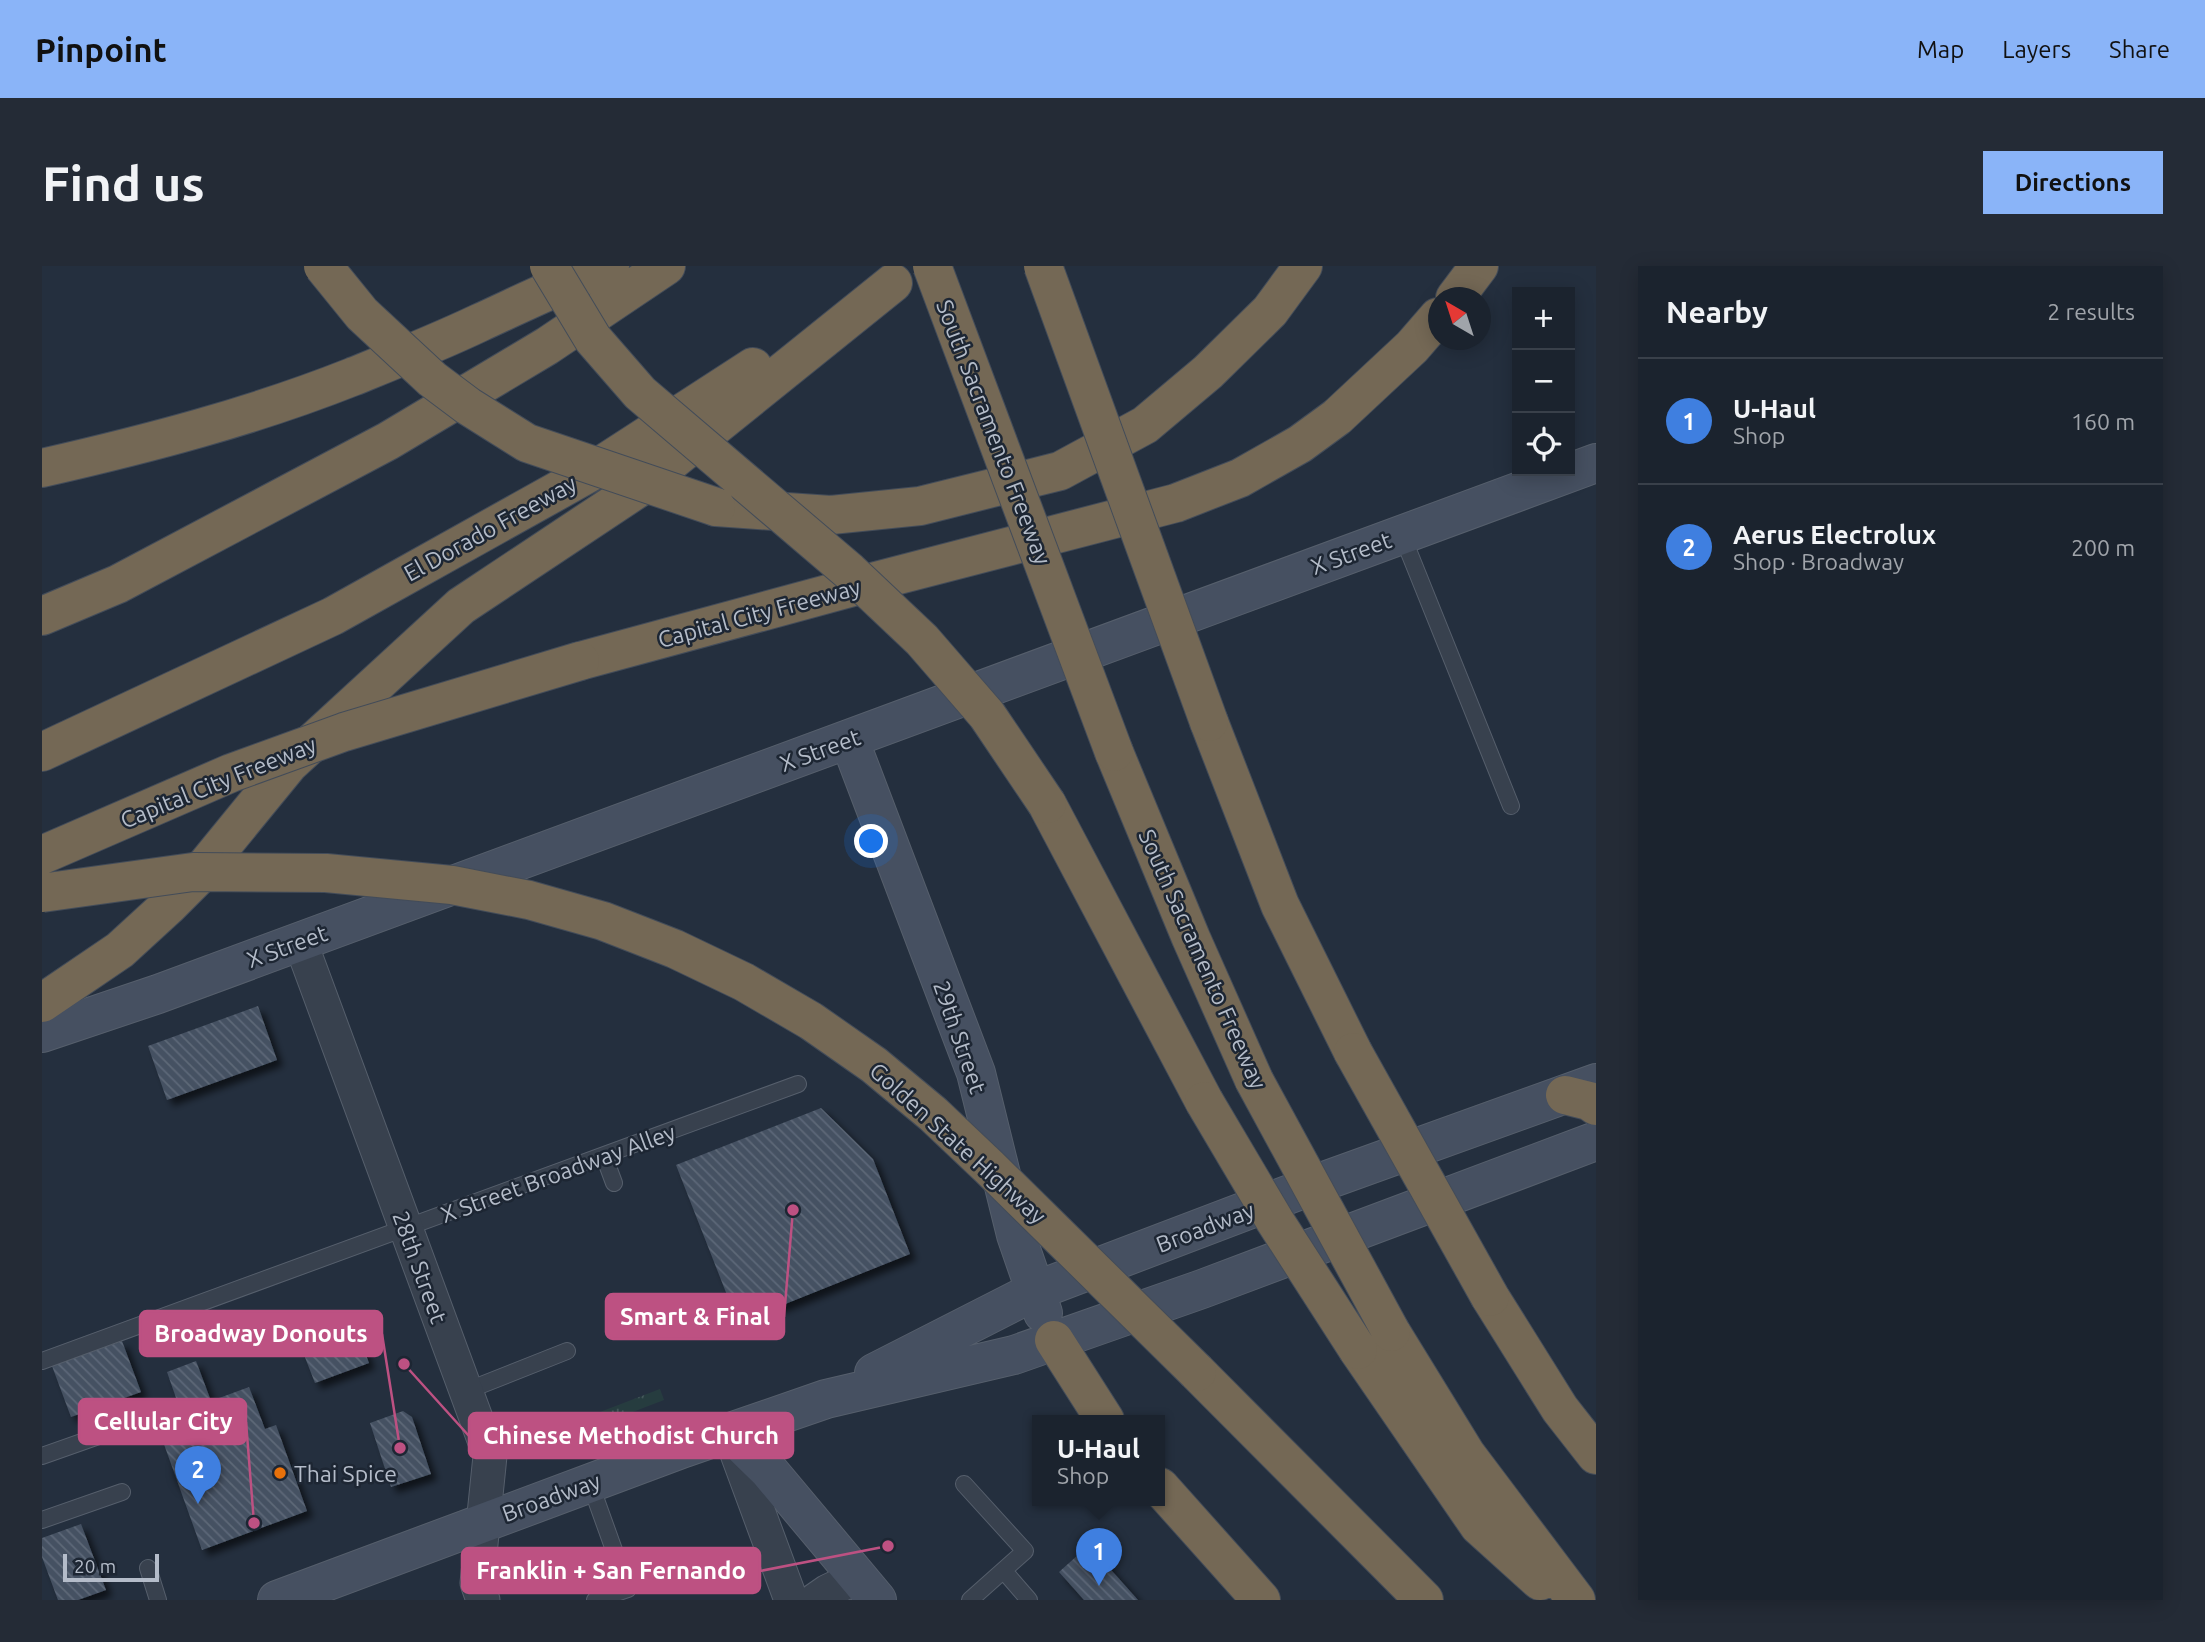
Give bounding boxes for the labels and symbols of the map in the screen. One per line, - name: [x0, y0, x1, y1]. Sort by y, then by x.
- north arrow: [1428, 287, 1491, 350]
- street label: South Sacramento Freeway: [932, 296, 1056, 568]
- street label: El Dorado Freeway: [399, 470, 581, 586]
- street label: X Street: [1307, 527, 1395, 579]
- street label: Capital City Freeway: [655, 574, 863, 652]
- street label: X Street: [776, 724, 864, 776]
- street label: Capital City Freeway: [117, 731, 319, 833]
- your location: [854, 824, 888, 858]
- street label: South Sacramento Freeway: [1134, 826, 1272, 1092]
- street label: X Street: [243, 920, 331, 972]
- street label: 29th Street: [929, 977, 991, 1097]
- street label: Golden State Highway: [865, 1058, 1051, 1228]
- street label: X Street Broadway Alley: [437, 1119, 679, 1227]
- street label: Broadway: [1153, 1197, 1257, 1257]
- street label: 28th Street: [388, 1207, 452, 1327]
- callout: Smart & Final: [606, 1294, 784, 1339]
- text: Smart & Final: [620, 1303, 770, 1330]
- callout: Broadway Donouts: [140, 1311, 382, 1356]
- text: Broadway Donouts: [154, 1320, 368, 1347]
- callout: Cellular City: [79, 1399, 246, 1444]
- text: Cellular City: [94, 1408, 233, 1435]
- callout: Chinese Methodist Church: [469, 1413, 793, 1458]
- text: Chinese Methodist Church: [483, 1422, 779, 1449]
- pin: 2: [175, 1446, 221, 1504]
- place label: Thai Spice: [294, 1461, 397, 1486]
- marker: Thai Spice: [272, 1465, 288, 1481]
- street label: Broadway: [498, 1468, 604, 1526]
- pin: 1: [1076, 1528, 1122, 1586]
- callout: Franklin + San Fernando: [462, 1548, 760, 1593]
- scale bar: [63, 1551, 159, 1583]
- text: Franklin + San Fernando: [476, 1557, 746, 1584]

